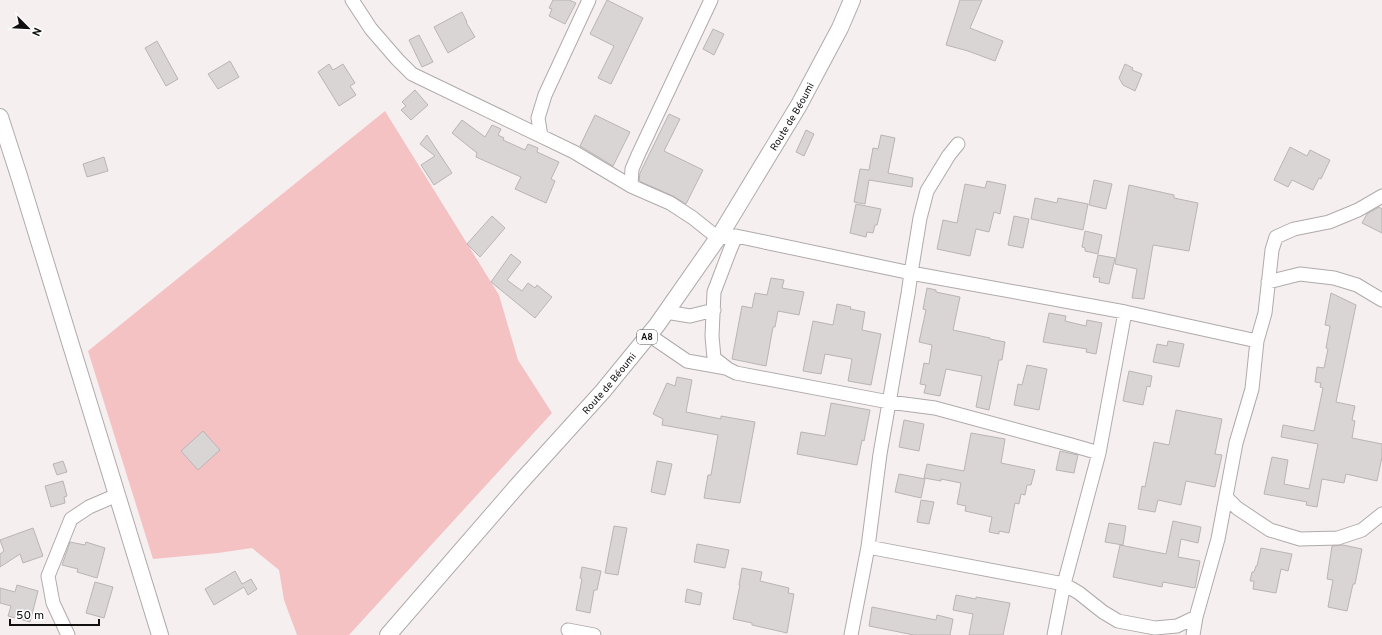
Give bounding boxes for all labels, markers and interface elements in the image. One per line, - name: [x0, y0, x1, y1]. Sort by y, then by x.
- north arrow: [8, 8, 48, 48]
- text: N: [28, 25, 44, 38]
- street label: Route de Béoumi: [768, 81, 818, 154]
- road number: A8: [637, 330, 657, 344]
- street label: Route de Béoumi: [580, 351, 640, 418]
- scale bar: [10, 601, 99, 627]
- text: 50 m: [16, 608, 44, 624]

